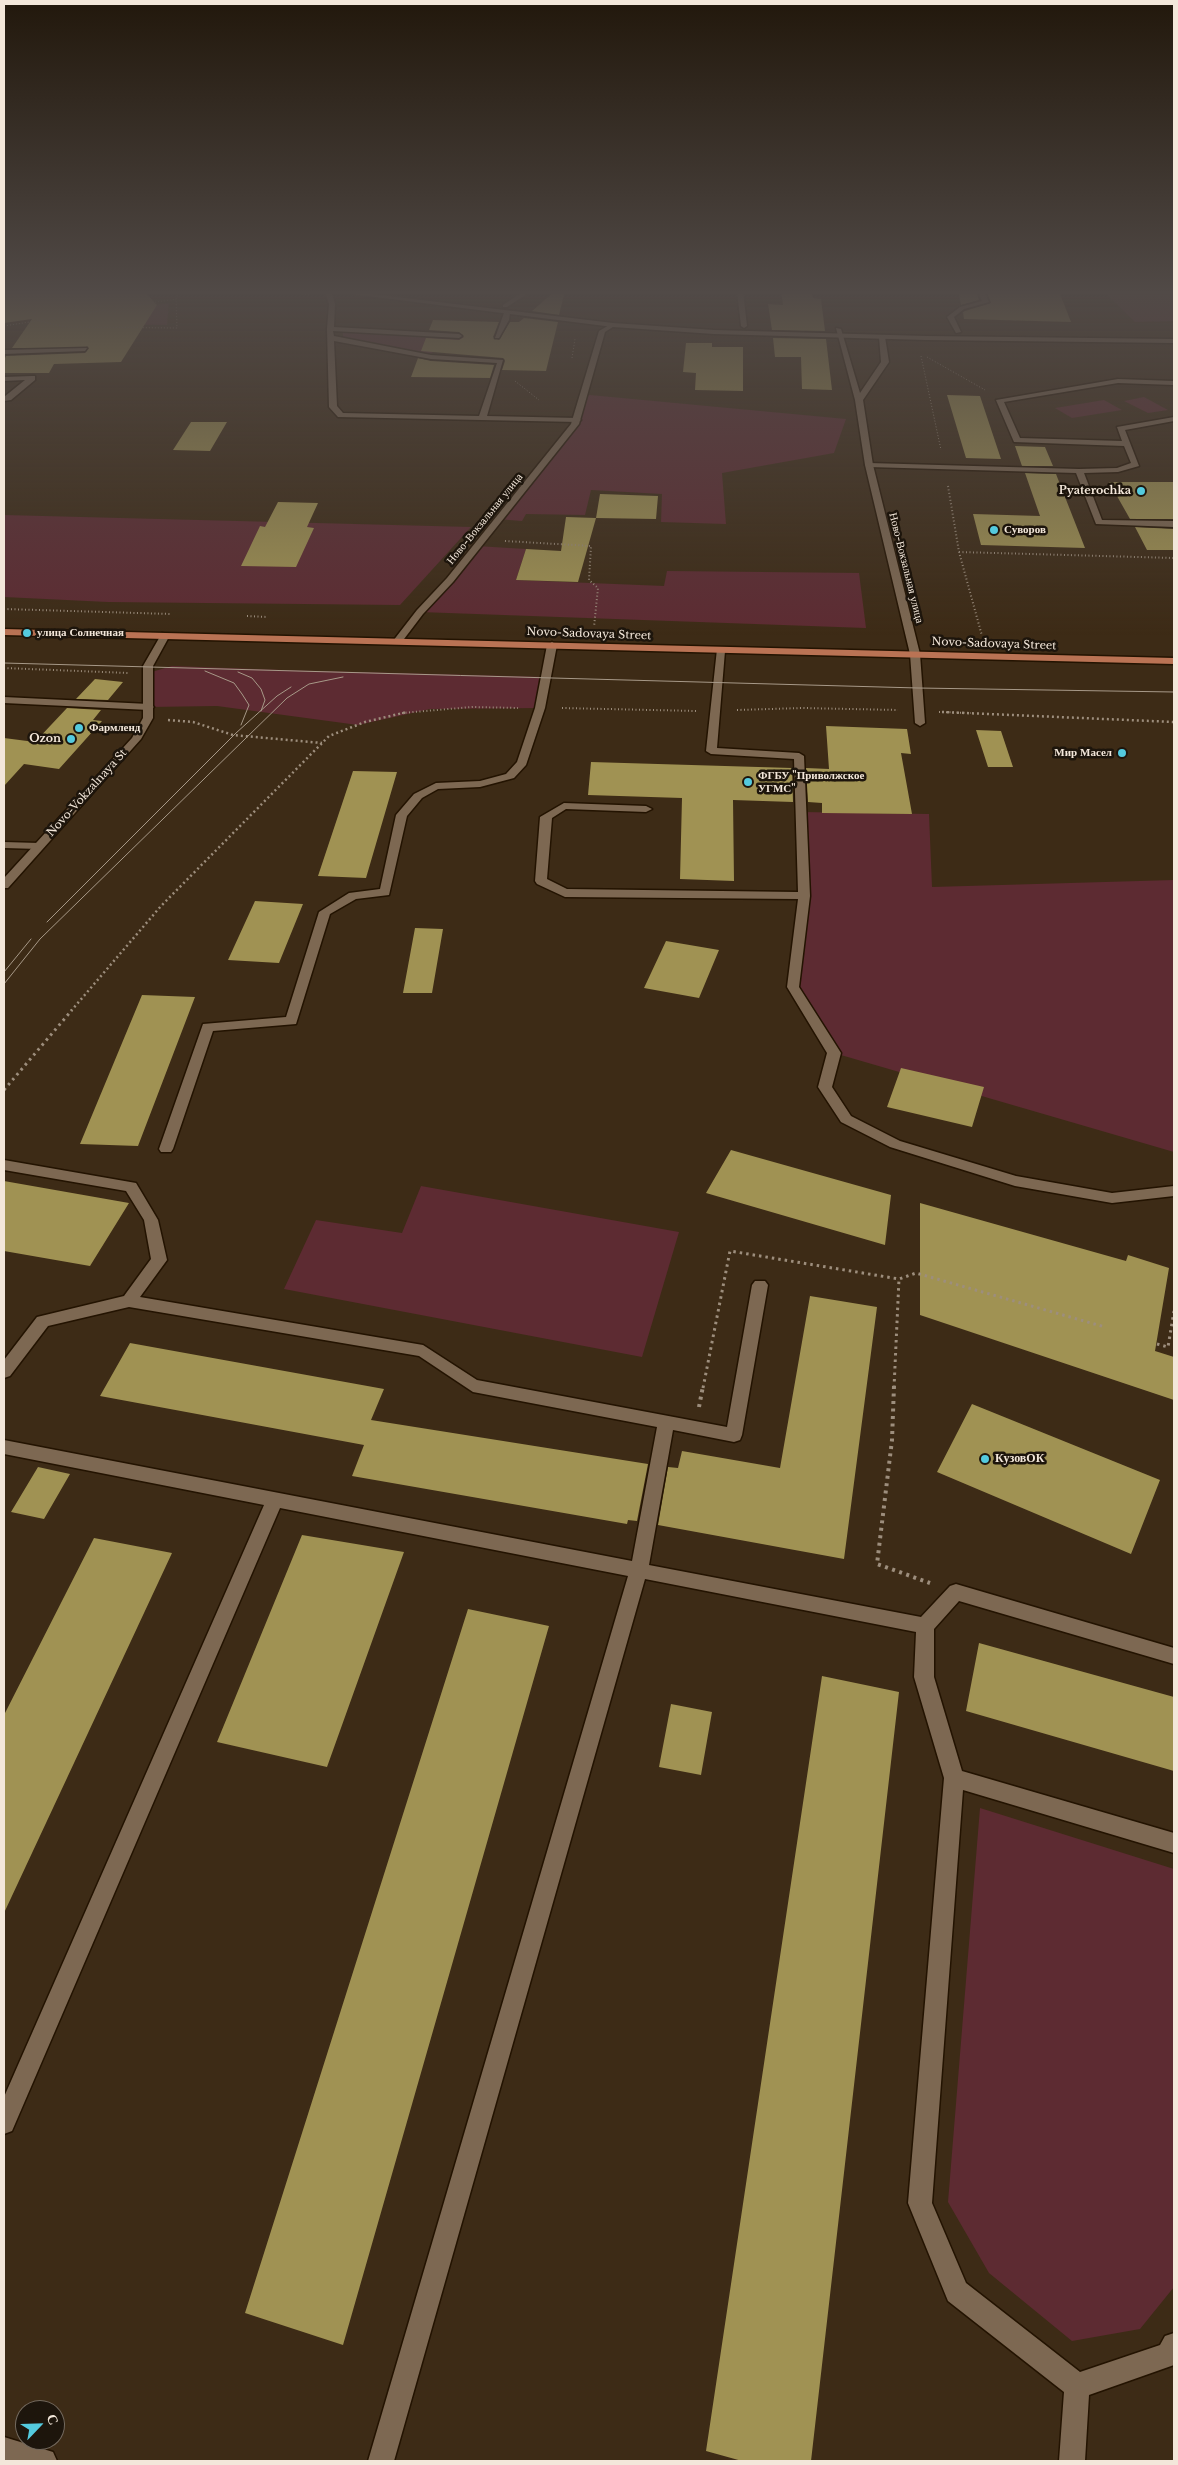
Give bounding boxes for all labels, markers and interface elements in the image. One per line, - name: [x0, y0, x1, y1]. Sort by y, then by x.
- street label: Ново-Вокзальная улица: [444, 471, 526, 567]
- place label: Pyaterochka: [1059, 484, 1131, 498]
- marker: Pyaterochka: [1135, 485, 1147, 497]
- street label: Ново-Вокзальная улица: [886, 511, 926, 625]
- place label: Суворов: [1004, 523, 1046, 537]
- marker: Суворов: [988, 524, 1000, 536]
- street label: Novo-Sadovaya Street: [526, 625, 652, 643]
- place label: улица Солнечная: [37, 626, 124, 640]
- marker: улица Солнечная: [21, 627, 33, 639]
- street label: Novo-Sadovaya Street: [931, 635, 1057, 653]
- place label: Фармленд: [89, 721, 140, 735]
- marker: Фармленд: [73, 722, 85, 734]
- place label: Ozon: [29, 732, 61, 746]
- marker: Ozon: [65, 733, 77, 745]
- place label: Мир Масел: [1054, 746, 1112, 760]
- street label: Novo-Vokzalnaya St: [44, 747, 130, 839]
- marker: Мир Масел: [1116, 747, 1128, 759]
- place label: ФГБУ "Приволжское УГМС": [758, 769, 864, 795]
- marker: ФГБУ "Приволжское УГМС": [742, 776, 754, 788]
- place label: КузовОК: [995, 1452, 1044, 1466]
- marker: КузовОК: [979, 1453, 991, 1465]
- north arrow: [15, 2400, 65, 2450]
- text: С: [43, 2411, 63, 2428]

